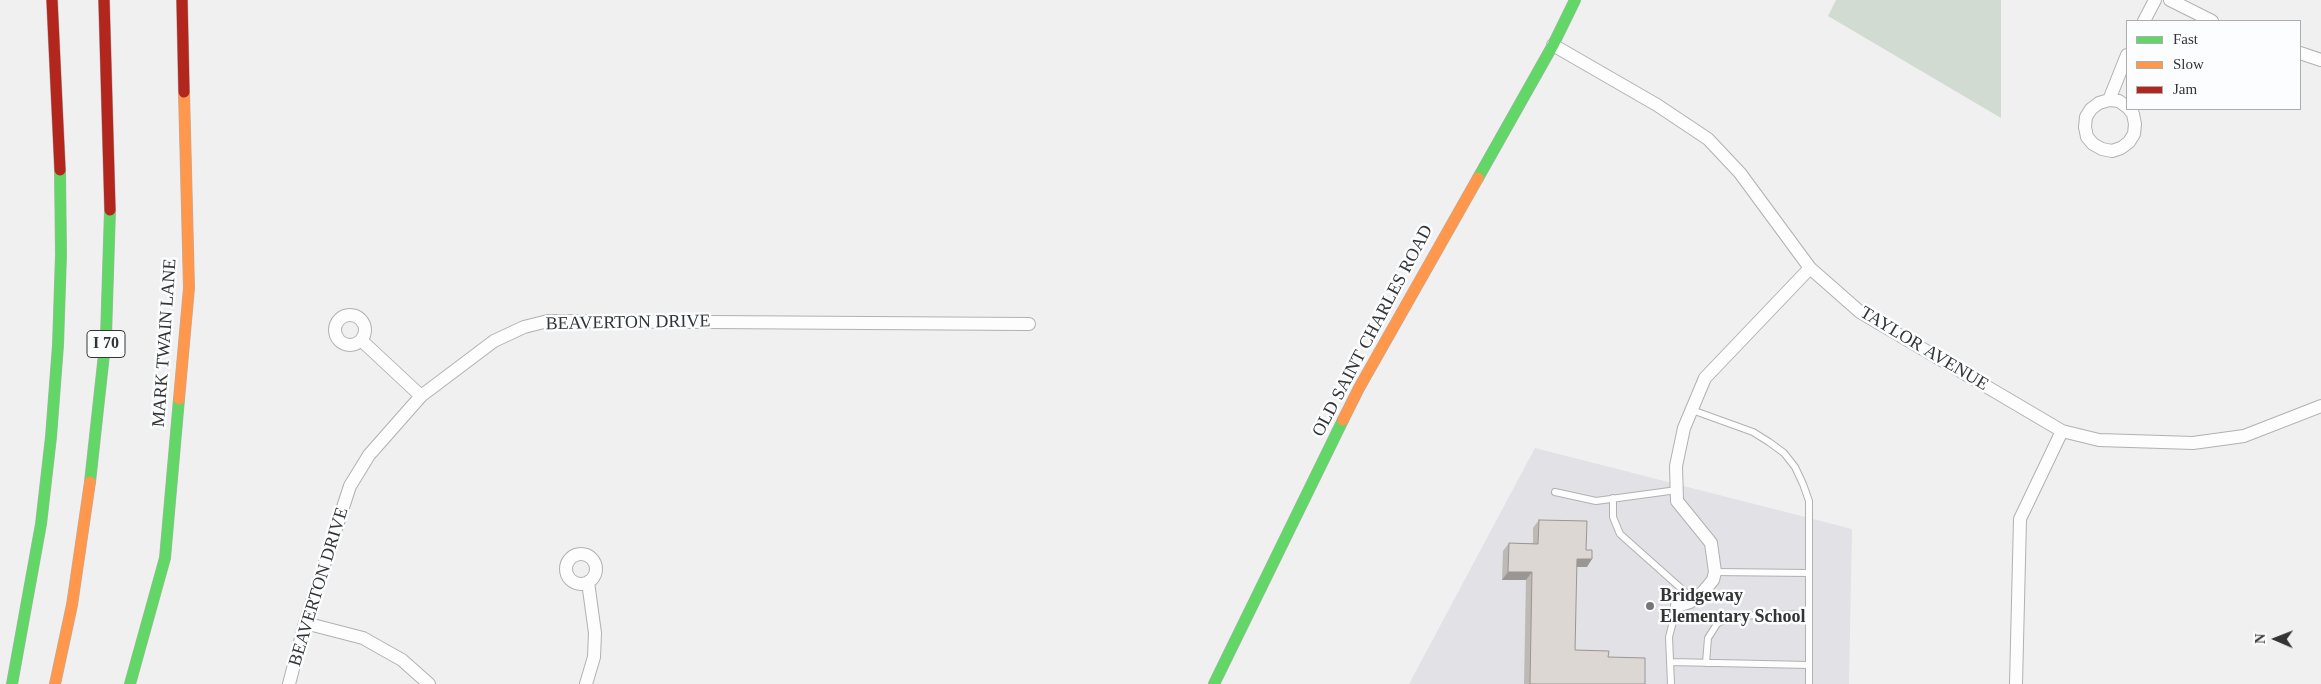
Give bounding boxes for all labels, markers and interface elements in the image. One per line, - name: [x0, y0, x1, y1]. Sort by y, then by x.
- legend: [2126, 20, 2301, 110]
- text: Fast: [2173, 31, 2198, 47]
- text: Slow: [2173, 56, 2204, 72]
- text: Jam: [2173, 81, 2197, 97]
- street label: OLD SAINT CHARLES ROAD: [1308, 222, 1438, 440]
- street label: MARK TWAIN LANE: [148, 258, 182, 428]
- street label: TAYLOR AVENUE: [1856, 302, 1992, 396]
- street label: BEAVERTON DRIVE: [545, 311, 711, 335]
- road number: I 70: [87, 330, 125, 358]
- street label: BEAVERTON DRIVE: [285, 505, 353, 669]
- place label: Bridgeway Elementary School: [1660, 585, 1805, 628]
- marker: Bridgeway Elementary School: [1644, 600, 1656, 612]
- north arrow: [2251, 614, 2301, 664]
- text: N: [2253, 634, 2268, 644]

